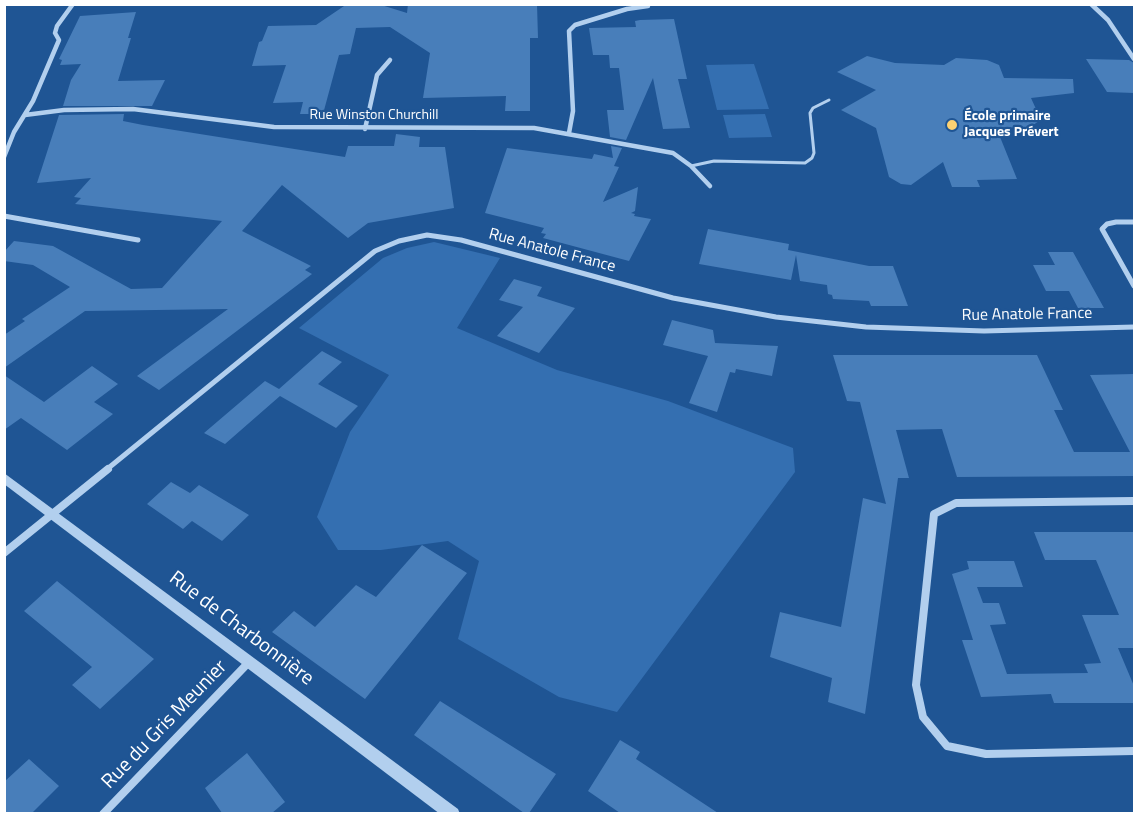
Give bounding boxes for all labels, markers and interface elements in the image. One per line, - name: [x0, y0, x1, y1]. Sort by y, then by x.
- street label: Rue Winston Churchill: [310, 108, 438, 124]
- place label: École primaire Jacques Prévert: [964, 109, 1059, 142]
- marker: École primaire Jacques Prévert: [945, 118, 959, 132]
- street label: Rue Anatole France: [486, 225, 618, 277]
- street label: Rue Anatole France: [962, 304, 1092, 326]
- street label: Rue de Charbonnière: [164, 567, 318, 691]
- street label: Rue du Gris Meunier: [97, 656, 233, 794]

